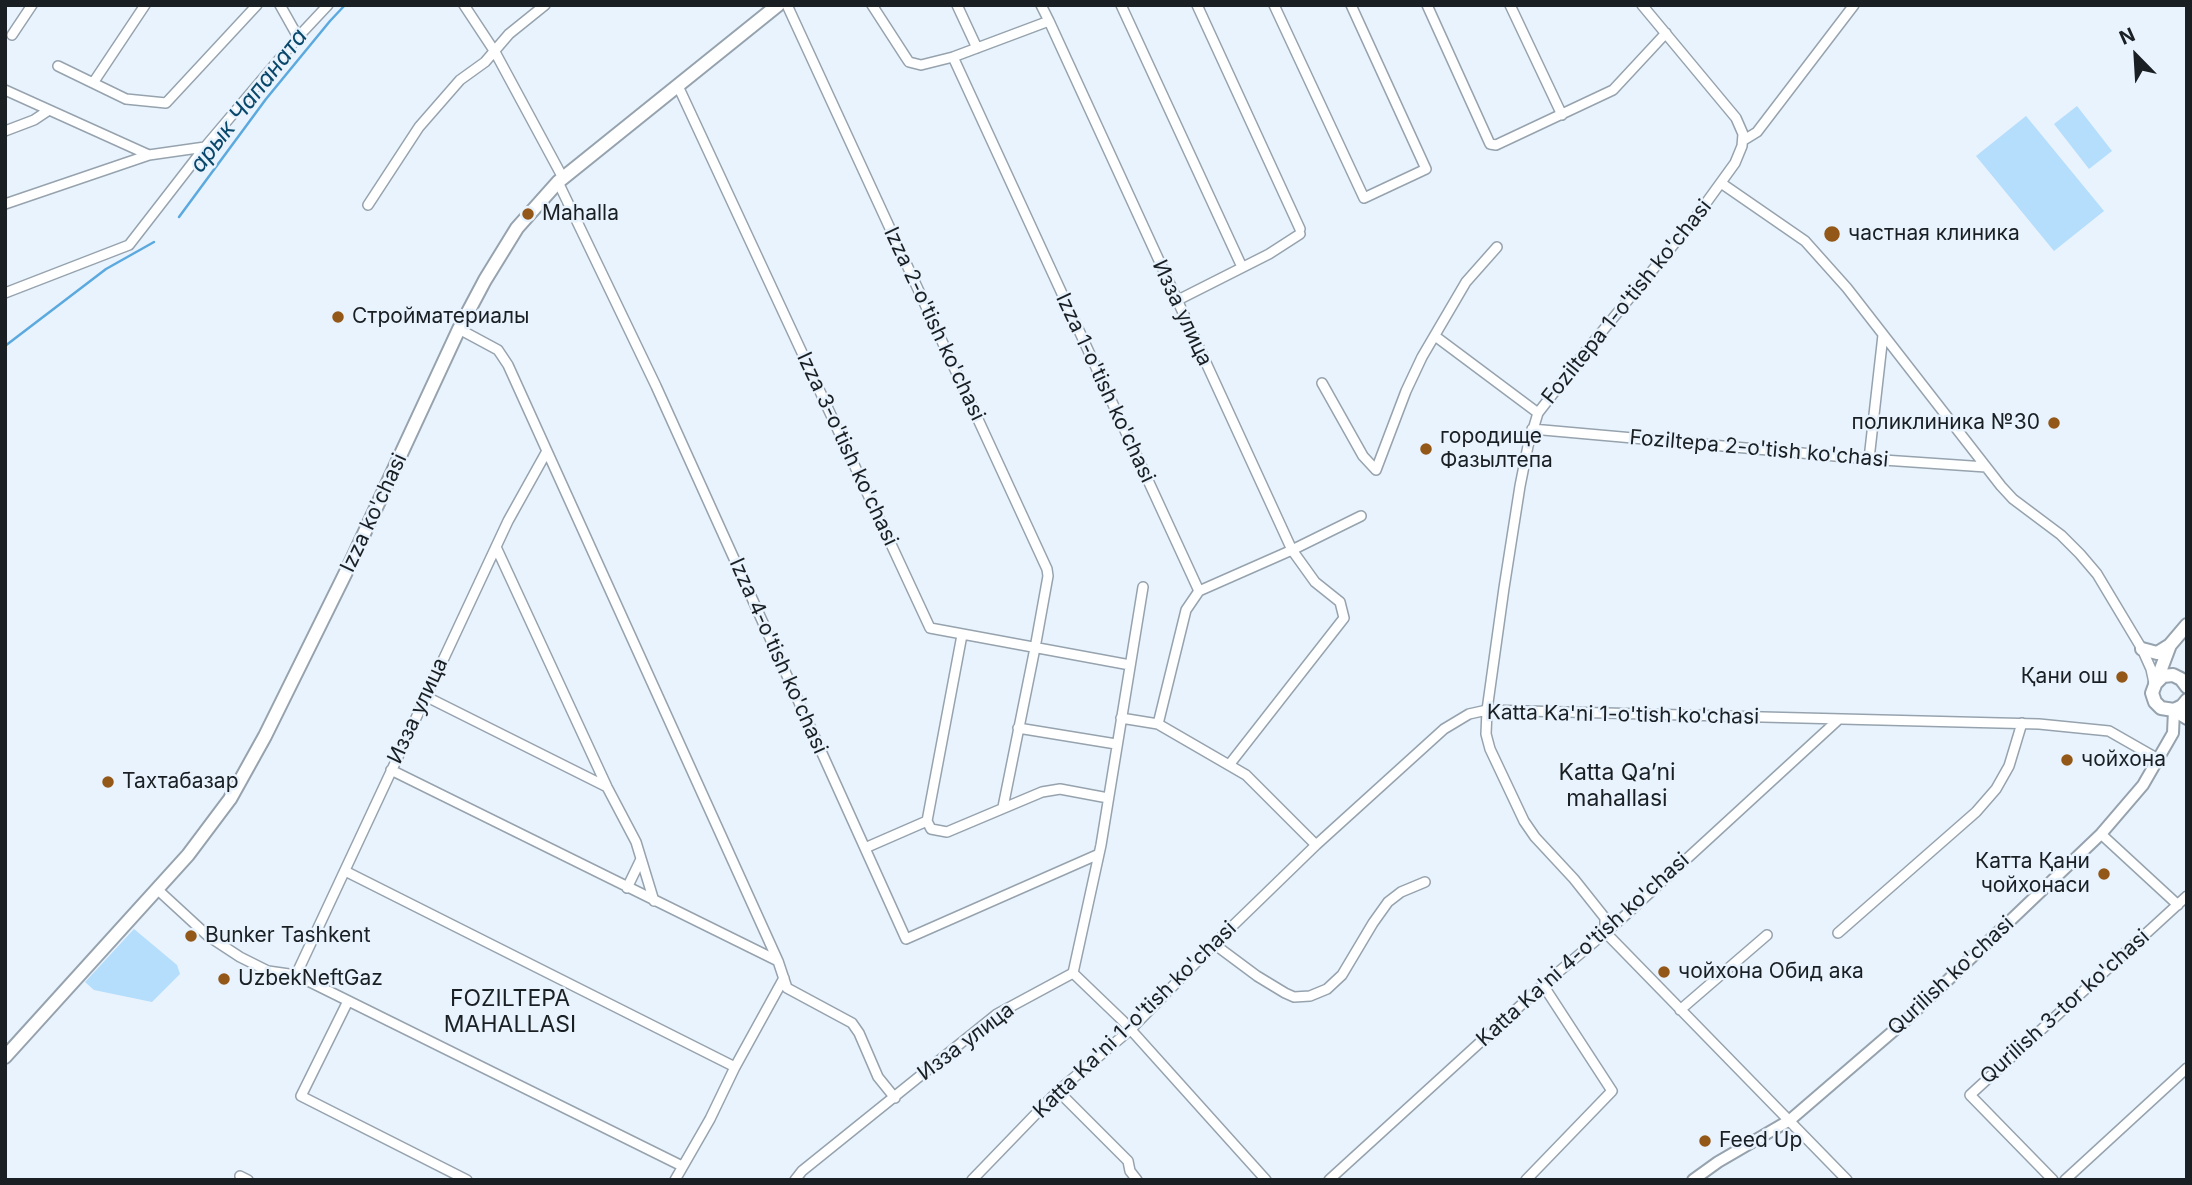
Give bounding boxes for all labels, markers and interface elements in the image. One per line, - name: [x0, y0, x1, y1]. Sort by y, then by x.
- north arrow: [2101, 21, 2171, 91]
- text: N: [2116, 23, 2139, 50]
- water label: арык Чапаната: [184, 24, 314, 178]
- street label: Foziltepa 1-o'tish ko'chasi: [1537, 195, 1717, 409]
- place label: Mahalla: [542, 201, 619, 227]
- marker: Mahalla: [520, 206, 536, 222]
- place label: частная клиника: [1848, 221, 2020, 247]
- street label: Izza 2-o'tish ko'chasi: [878, 223, 990, 425]
- marker: частная клиника: [1822, 224, 1842, 244]
- street label: Изза улица: [1147, 256, 1217, 370]
- street label: Izza 1-o'tish ko'chasi: [1050, 289, 1160, 487]
- place label: Стройматериалы: [352, 304, 530, 330]
- marker: Стройматериалы: [330, 309, 346, 325]
- street label: Izza 3-o'tish ko'chasi: [791, 348, 903, 550]
- place label: поликлиника №30: [1852, 410, 2040, 436]
- marker: поликлиника №30: [2046, 415, 2062, 431]
- place label: городище Фазылтепа: [1440, 424, 1553, 474]
- street label: Foziltepa 2-o'tish ko'chasi: [1629, 425, 1889, 473]
- marker: городище Фазылтепа: [1418, 441, 1434, 457]
- street label: Izza ko'chasi: [335, 450, 413, 576]
- street label: Izza 4-o'tish ko'chasi: [723, 554, 833, 758]
- street label: Изза улица: [383, 654, 453, 768]
- place label: Қани ош: [2021, 664, 2108, 690]
- marker: Қани ош: [2114, 669, 2130, 685]
- street label: Katta Ka'ni 1-o'tish ko'chasi: [1487, 700, 1759, 730]
- place label: чойхона: [2081, 747, 2166, 773]
- marker: чойхона: [2059, 752, 2075, 768]
- district label: Katta Qaʼni mahallasi: [1558, 759, 1676, 813]
- place label: Тахтабазар: [122, 769, 239, 795]
- marker: Тахтабазар: [100, 774, 116, 790]
- street label: Katta Ka'ni 4-o'tish ko'chasi: [1471, 848, 1695, 1052]
- place label: Катта Қани чойхонаси: [1975, 849, 2090, 899]
- marker: Катта Қани чойхонаси: [2096, 866, 2112, 882]
- street label: Qurilish ko'chasi: [1883, 911, 2019, 1041]
- street label: Katta Ka'ni 1-o'tish ko'chasi: [1028, 916, 1242, 1124]
- place label: Bunker Tashkent: [205, 923, 371, 949]
- street label: Qurilish 3-tor ko'chasi: [1975, 924, 2155, 1090]
- marker: Bunker Tashkent: [183, 928, 199, 944]
- place label: чойхона Обид ака: [1678, 959, 1864, 985]
- marker: чойхона Обид ака: [1656, 964, 1672, 980]
- place label: UzbekNeftGaz: [238, 966, 383, 992]
- marker: UzbekNeftGaz: [216, 971, 232, 987]
- district label: FOZILTEPA MAHALLASI: [436, 985, 584, 1039]
- street label: Изза улица: [913, 998, 1019, 1086]
- place label: Feed Up: [1719, 1128, 1802, 1154]
- marker: Feed Up: [1697, 1133, 1713, 1149]

